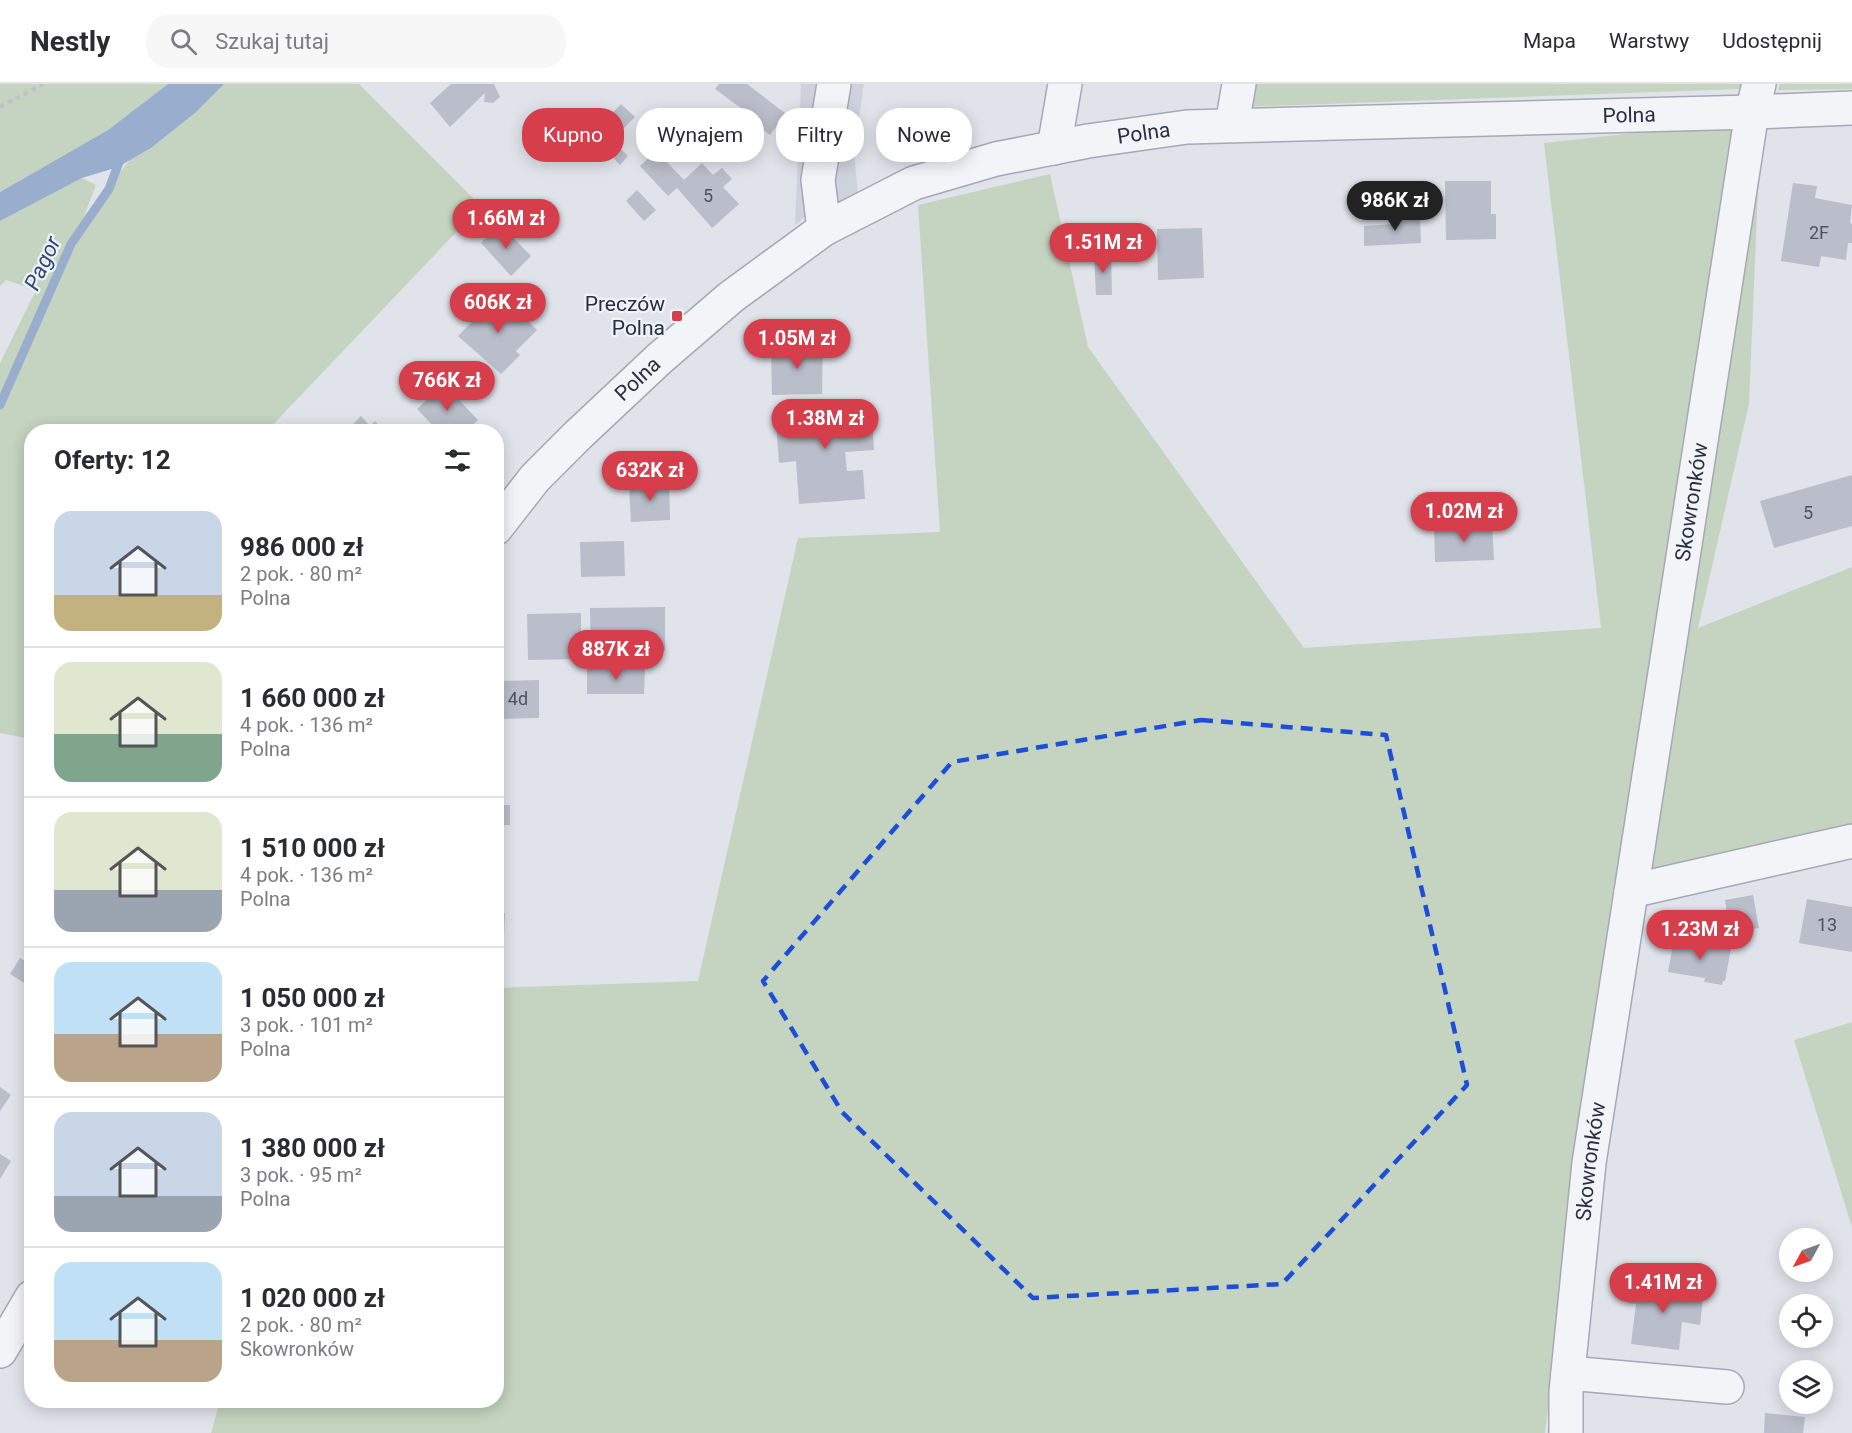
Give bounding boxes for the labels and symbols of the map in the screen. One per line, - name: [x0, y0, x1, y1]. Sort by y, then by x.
- street label: Polna: [1602, 103, 1656, 128]
- street label: Polna: [1116, 118, 1172, 149]
- pin: 986K zł: [1340, 181, 1450, 232]
- house number: 5: [703, 185, 713, 206]
- pin: 1.66M zł: [444, 199, 568, 250]
- house number: 2F: [1809, 222, 1829, 243]
- pin: 1.51M zł: [1041, 223, 1165, 274]
- water label: Pagor: [19, 232, 66, 294]
- pin: 606K zł: [443, 283, 553, 334]
- place label: Preczów Polna: [585, 292, 665, 340]
- marker: Preczów Polna: [670, 309, 684, 323]
- pin: 1.05M zł: [735, 319, 859, 370]
- street label: Polna: [610, 352, 665, 406]
- pin: 766K zł: [392, 361, 502, 412]
- pin: 1.38M zł: [763, 399, 887, 450]
- street label: Skowronków: [1670, 441, 1713, 563]
- pin: 632K zł: [595, 451, 705, 502]
- pin: 1.02M zł: [1402, 492, 1526, 543]
- house number: 5: [1803, 502, 1813, 523]
- pin: 887K zł: [561, 630, 671, 681]
- house number: 4d: [508, 688, 528, 709]
- pin: 1.23M zł: [1638, 910, 1762, 961]
- house number: 13: [1817, 914, 1837, 935]
- street label: Skowronków: [1571, 1100, 1610, 1222]
- north arrow: [1779, 1228, 1833, 1282]
- pin: 1.41M zł: [1601, 1263, 1725, 1314]

